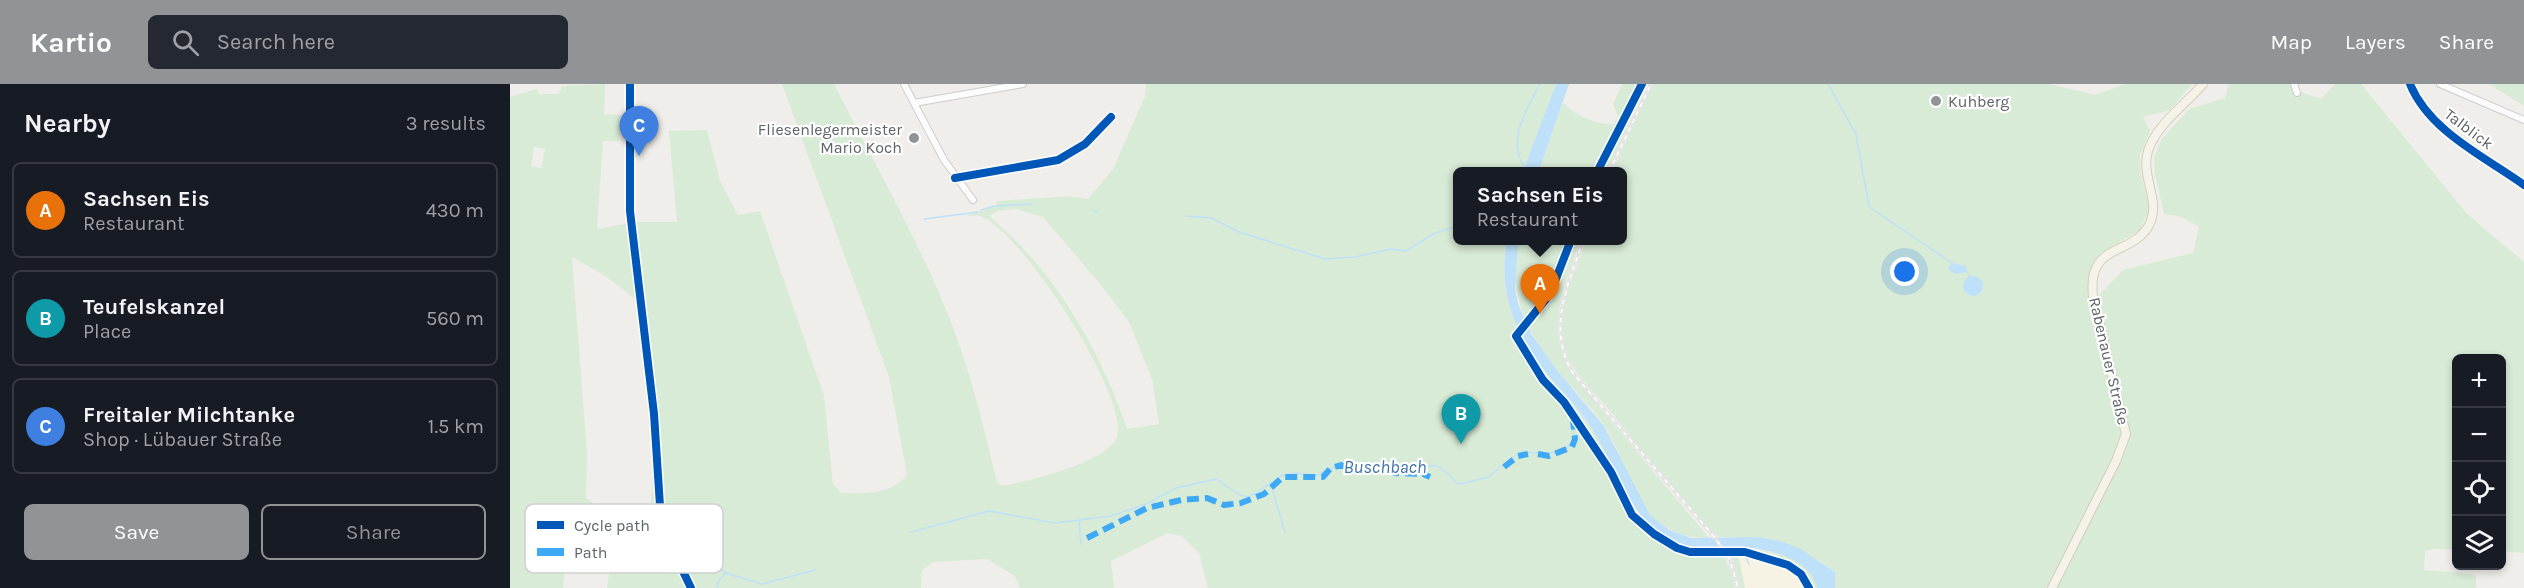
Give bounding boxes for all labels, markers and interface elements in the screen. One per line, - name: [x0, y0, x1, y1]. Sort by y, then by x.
- search box: [148, 15, 568, 69]
- text: Kartio: [30, 26, 112, 59]
- icon: search: [169, 26, 202, 59]
- text: Search here: [217, 29, 335, 55]
- text: Map: [2270, 30, 2312, 54]
- text: Layers: [2345, 30, 2406, 54]
- text: Share: [2439, 30, 2494, 54]
- place label: Kuhberg: [1948, 92, 2009, 111]
- marker: Kuhberg: [1929, 94, 1943, 108]
- street label: Talblick: [2441, 105, 2497, 153]
- pin: C: [620, 106, 658, 156]
- text: Nearby: [24, 108, 111, 139]
- text: 3 results: [406, 112, 486, 135]
- place label: Fliesenlegermeister Mario Koch: [758, 120, 902, 157]
- marker: Fliesenlegermeister Mario Koch: [907, 131, 921, 145]
- popup: [1453, 167, 1627, 245]
- text: Sachsen Eis: [1477, 182, 1603, 208]
- text: Sachsen Eis: [83, 186, 210, 212]
- text: A: [39, 199, 52, 222]
- text: 430 m: [426, 199, 484, 222]
- text: Restaurant: [1477, 208, 1578, 231]
- text: Restaurant: [83, 212, 185, 235]
- your location: [1890, 257, 1919, 286]
- pin: A: [1520, 264, 1560, 314]
- text: Teufelskanzel: [83, 294, 225, 320]
- street label: Rabenauer Straße: [2085, 295, 2133, 427]
- text: B: [39, 307, 52, 330]
- text: 560 m: [426, 307, 484, 330]
- text: Place: [83, 320, 131, 343]
- map controls: [2452, 354, 2506, 570]
- button: +: [2452, 354, 2506, 408]
- pin: B: [1442, 394, 1480, 444]
- text: Freitaler Milchtanke: [83, 402, 295, 428]
- button: −: [2452, 408, 2506, 462]
- text: C: [39, 415, 52, 438]
- text: 1.5 km: [428, 415, 484, 438]
- text: Shop · Lübauer Straße: [83, 428, 282, 451]
- water label: Buschbach: [1343, 456, 1427, 478]
- button: locate: [2452, 462, 2506, 516]
- button: Save: [24, 504, 249, 560]
- button: Share: [261, 504, 486, 560]
- legend: [525, 504, 723, 573]
- text: Cycle path: [574, 516, 650, 535]
- button: layers: [2452, 516, 2506, 570]
- text: Path: [574, 543, 607, 562]

